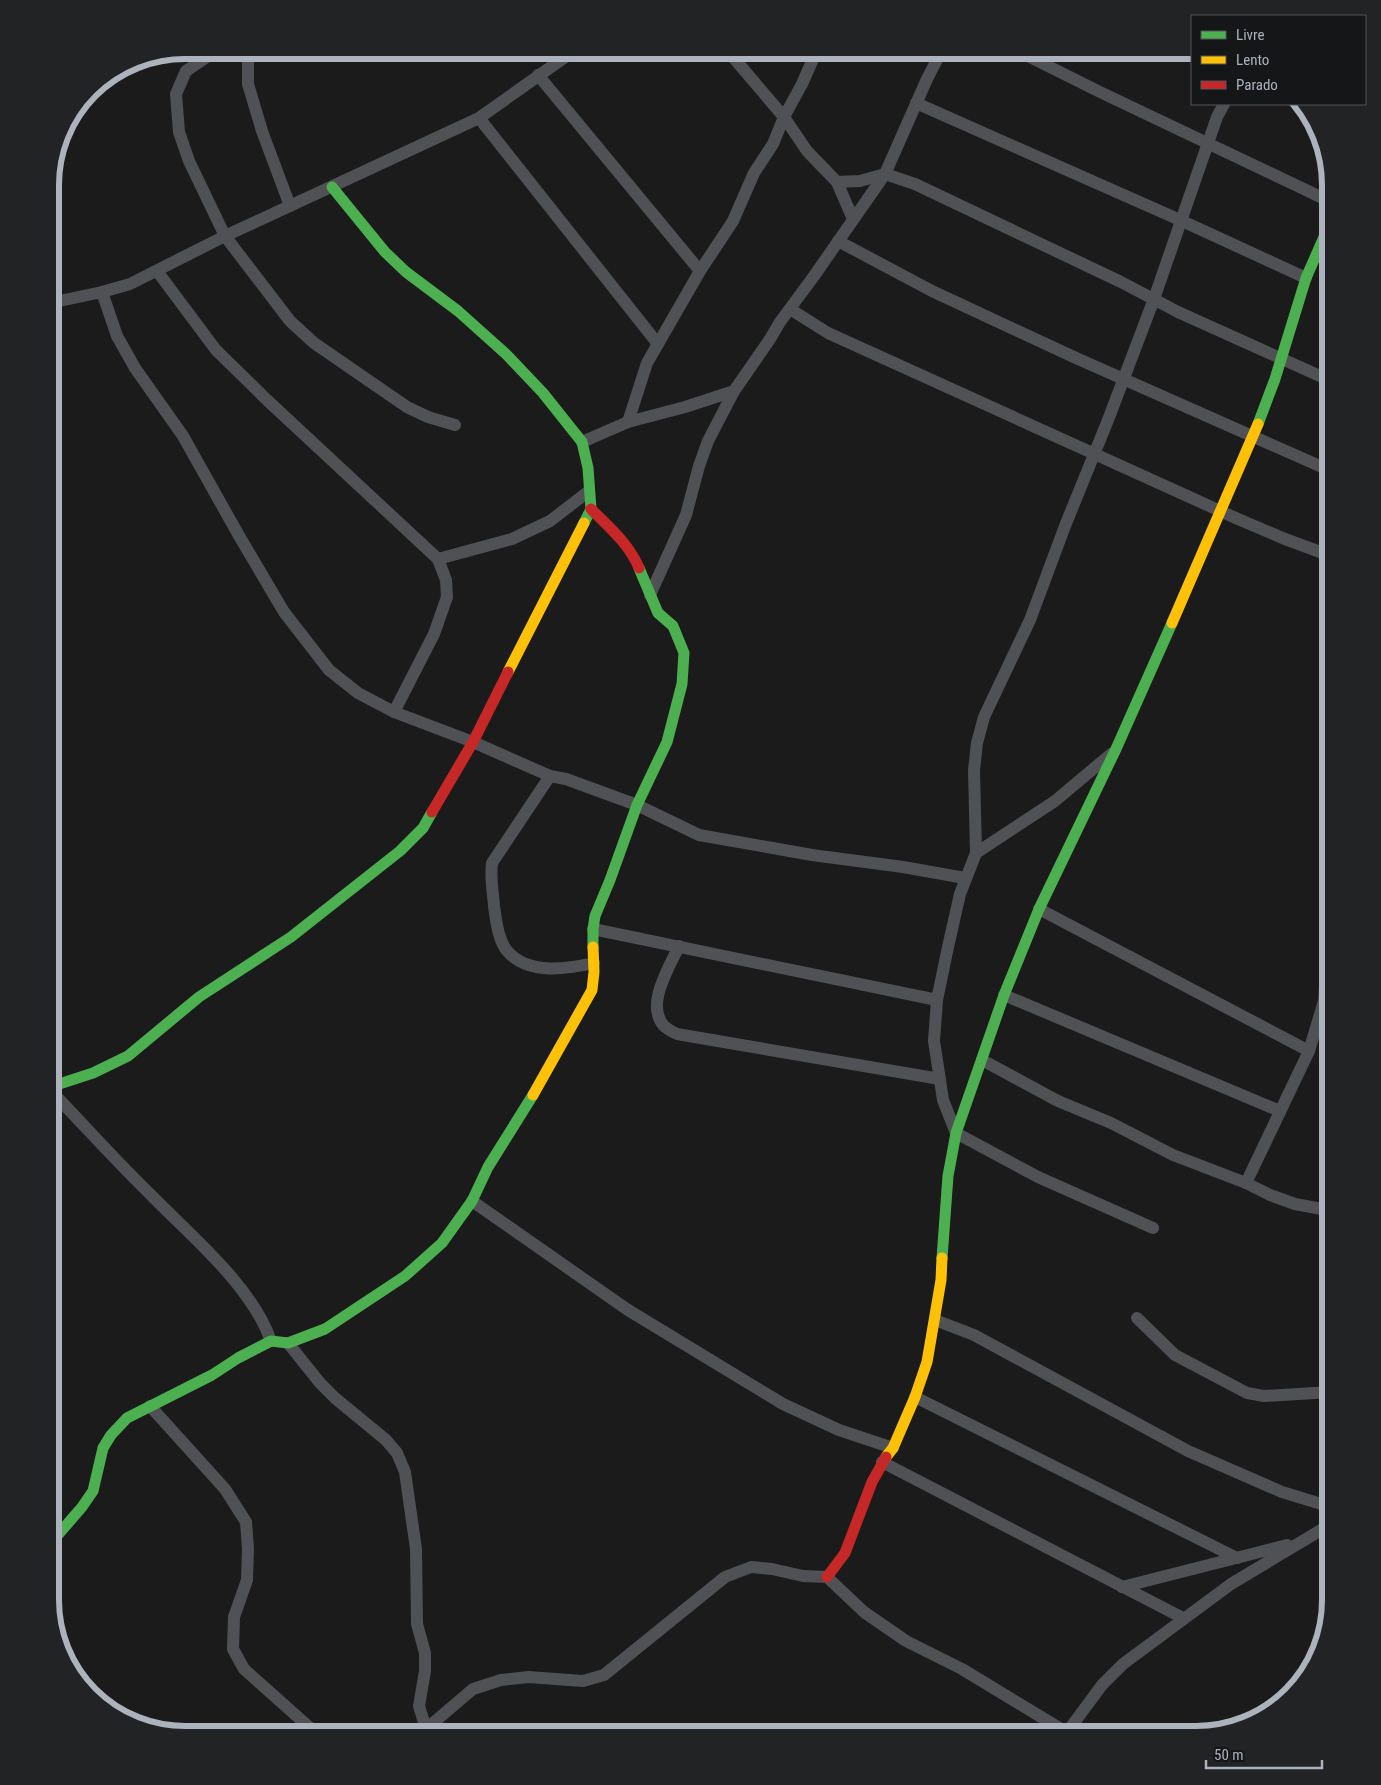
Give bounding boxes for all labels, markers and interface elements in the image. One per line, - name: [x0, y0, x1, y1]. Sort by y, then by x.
- legend: [1191, 15, 1366, 105]
- text: Livre: [1236, 26, 1264, 44]
- text: Lento: [1236, 51, 1269, 69]
- text: Parado: [1236, 76, 1278, 94]
- scale bar: [1206, 1738, 1322, 1770]
- text: 50 m: [1214, 1746, 1244, 1764]

